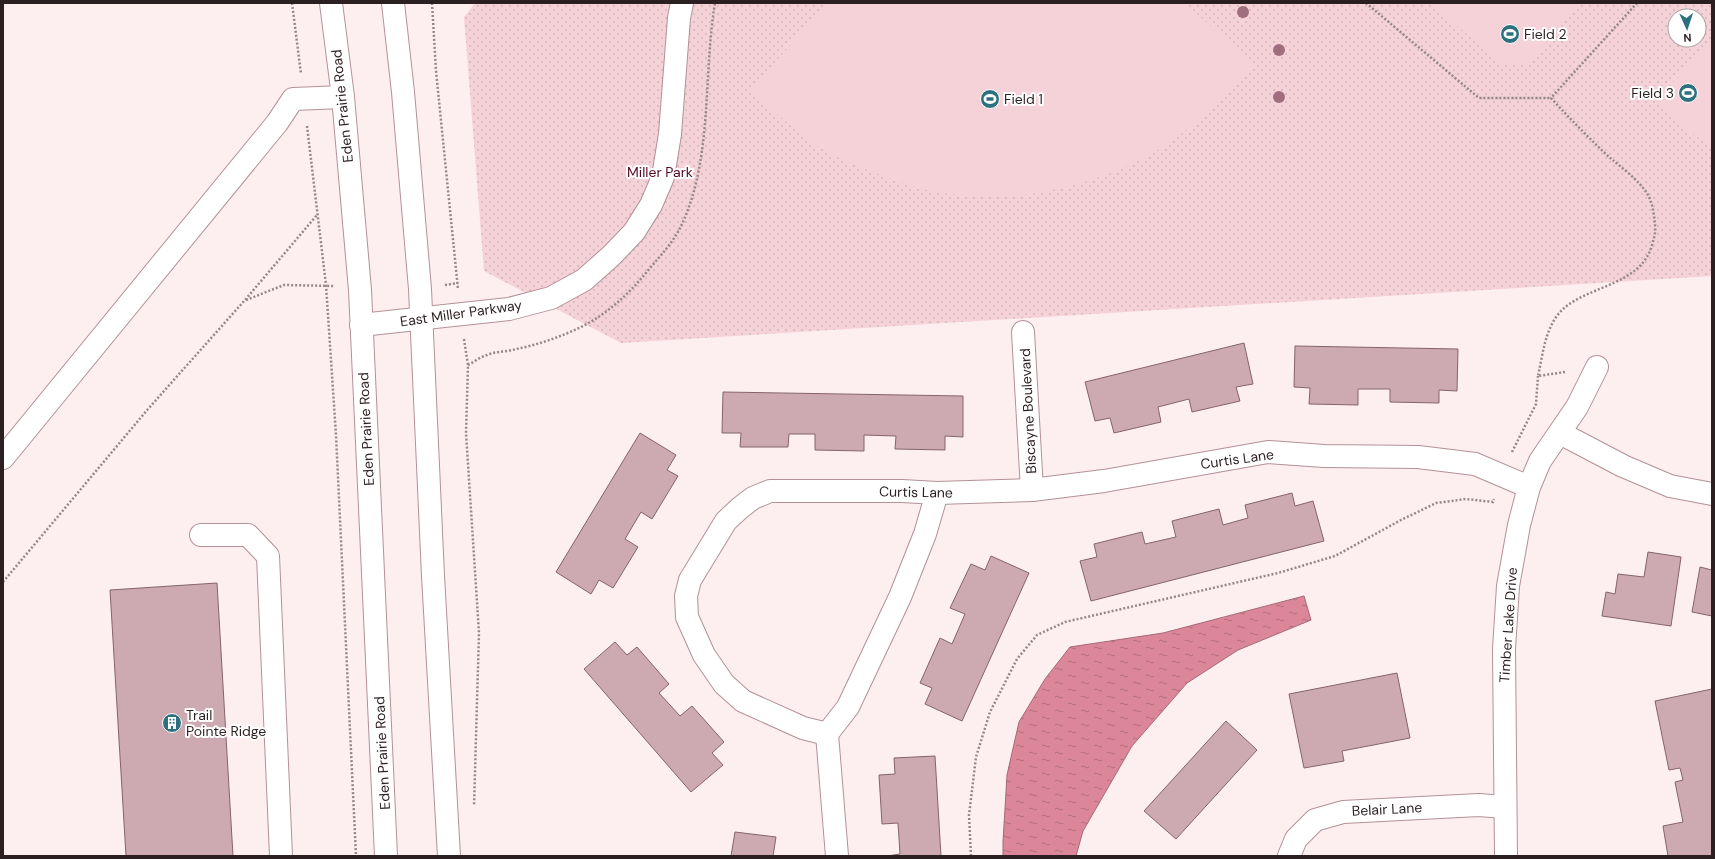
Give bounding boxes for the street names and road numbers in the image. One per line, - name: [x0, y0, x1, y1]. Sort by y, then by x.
- street label: Eden Prairie Road: [327, 49, 357, 163]
- street label: East Miller Parkway: [399, 296, 523, 330]
- street label: Biscayne Boulevard: [1016, 348, 1040, 474]
- street label: Eden Prairie Road: [354, 372, 378, 486]
- street label: Curtis Lane: [1199, 445, 1275, 473]
- street label: Curtis Lane: [879, 482, 953, 502]
- street label: Timber Lake Drive: [1495, 567, 1521, 683]
- street label: Eden Prairie Road: [370, 696, 394, 810]
- street label: Belair Lane: [1351, 798, 1423, 820]

